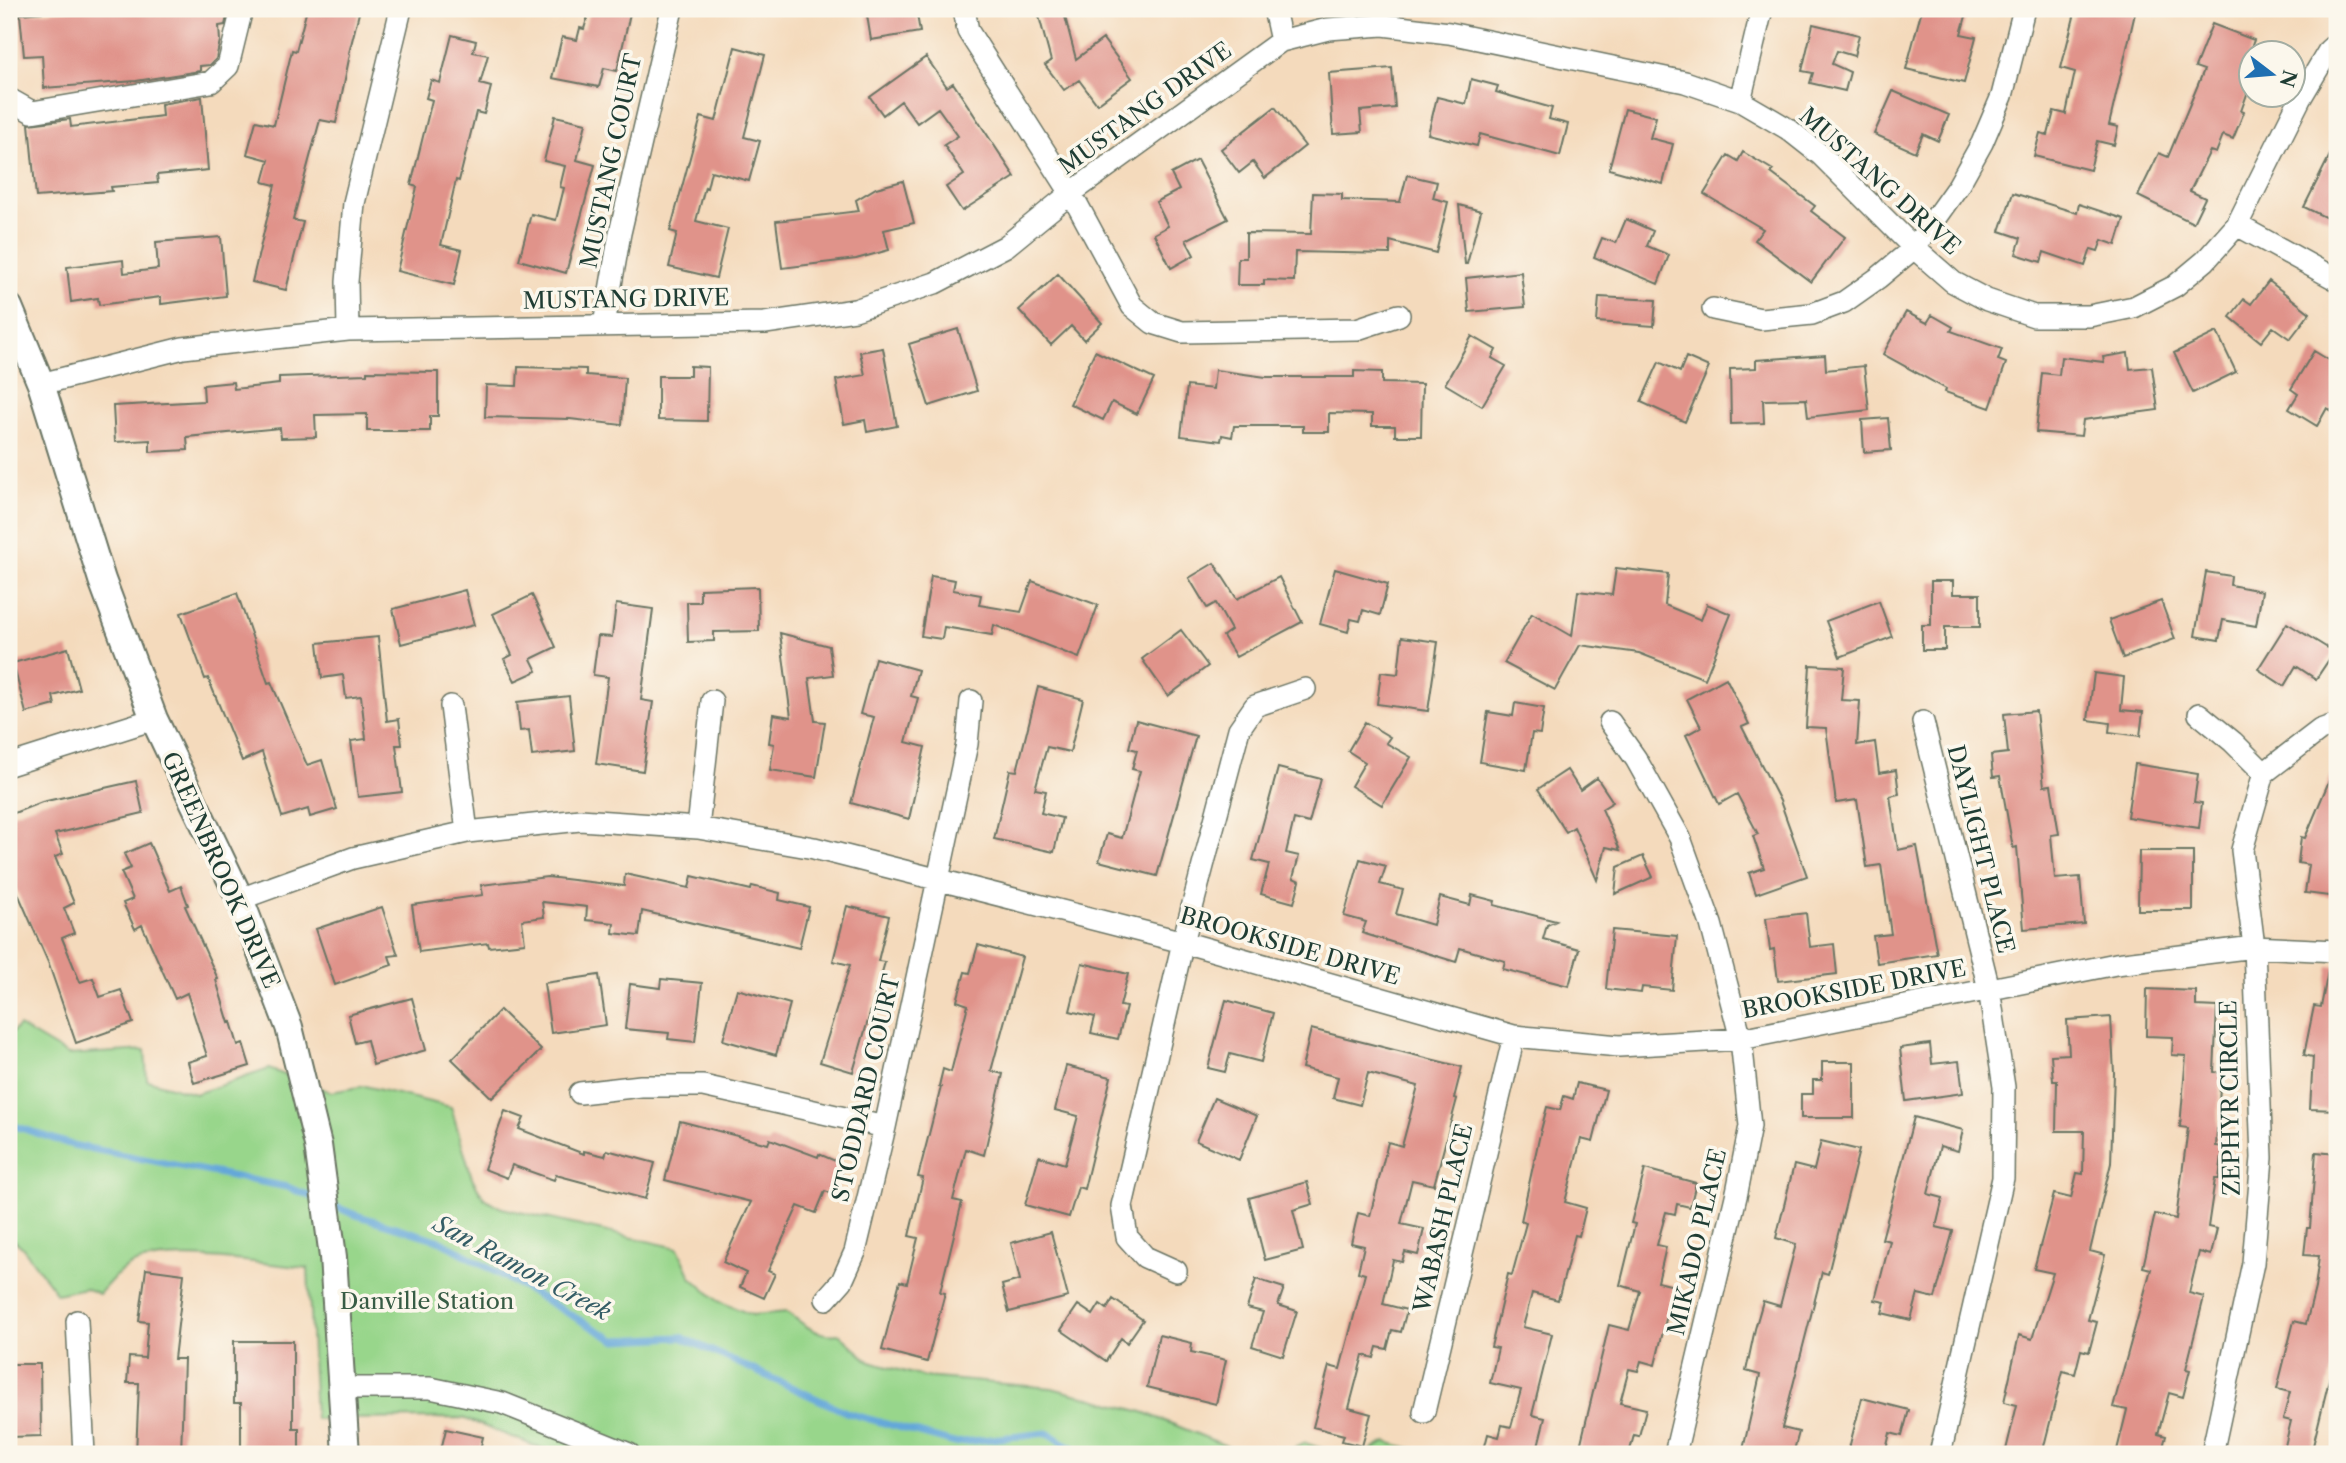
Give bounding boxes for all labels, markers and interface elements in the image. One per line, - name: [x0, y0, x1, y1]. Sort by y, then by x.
- street label: MUSTANG DRIVE: [1053, 36, 1237, 180]
- north arrow: [2238, 38, 2308, 108]
- street label: MUSTANG COURT: [575, 50, 648, 271]
- text: N: [2275, 67, 2301, 90]
- street label: MUSTANG DRIVE: [1794, 101, 1966, 261]
- street label: MUSTANG DRIVE: [522, 283, 730, 315]
- street label: DAYLIGHT PLACE: [1942, 742, 2020, 956]
- street label: GREENBROOK DRIVE: [156, 747, 286, 993]
- street label: BROOKSIDE DRIVE: [1177, 901, 1403, 991]
- street label: BROOKSIDE DRIVE: [1740, 954, 1968, 1024]
- street label: STODDARD COURT: [826, 971, 906, 1205]
- street label: ZEPHYR CIRCLE: [2214, 1000, 2246, 1196]
- street label: WABASH PLACE: [1407, 1121, 1478, 1316]
- street label: MIKADO PLACE: [1662, 1146, 1732, 1338]
- water label: San Ramon Creek: [427, 1208, 616, 1327]
- park label: Danville Station: [340, 1287, 514, 1315]

